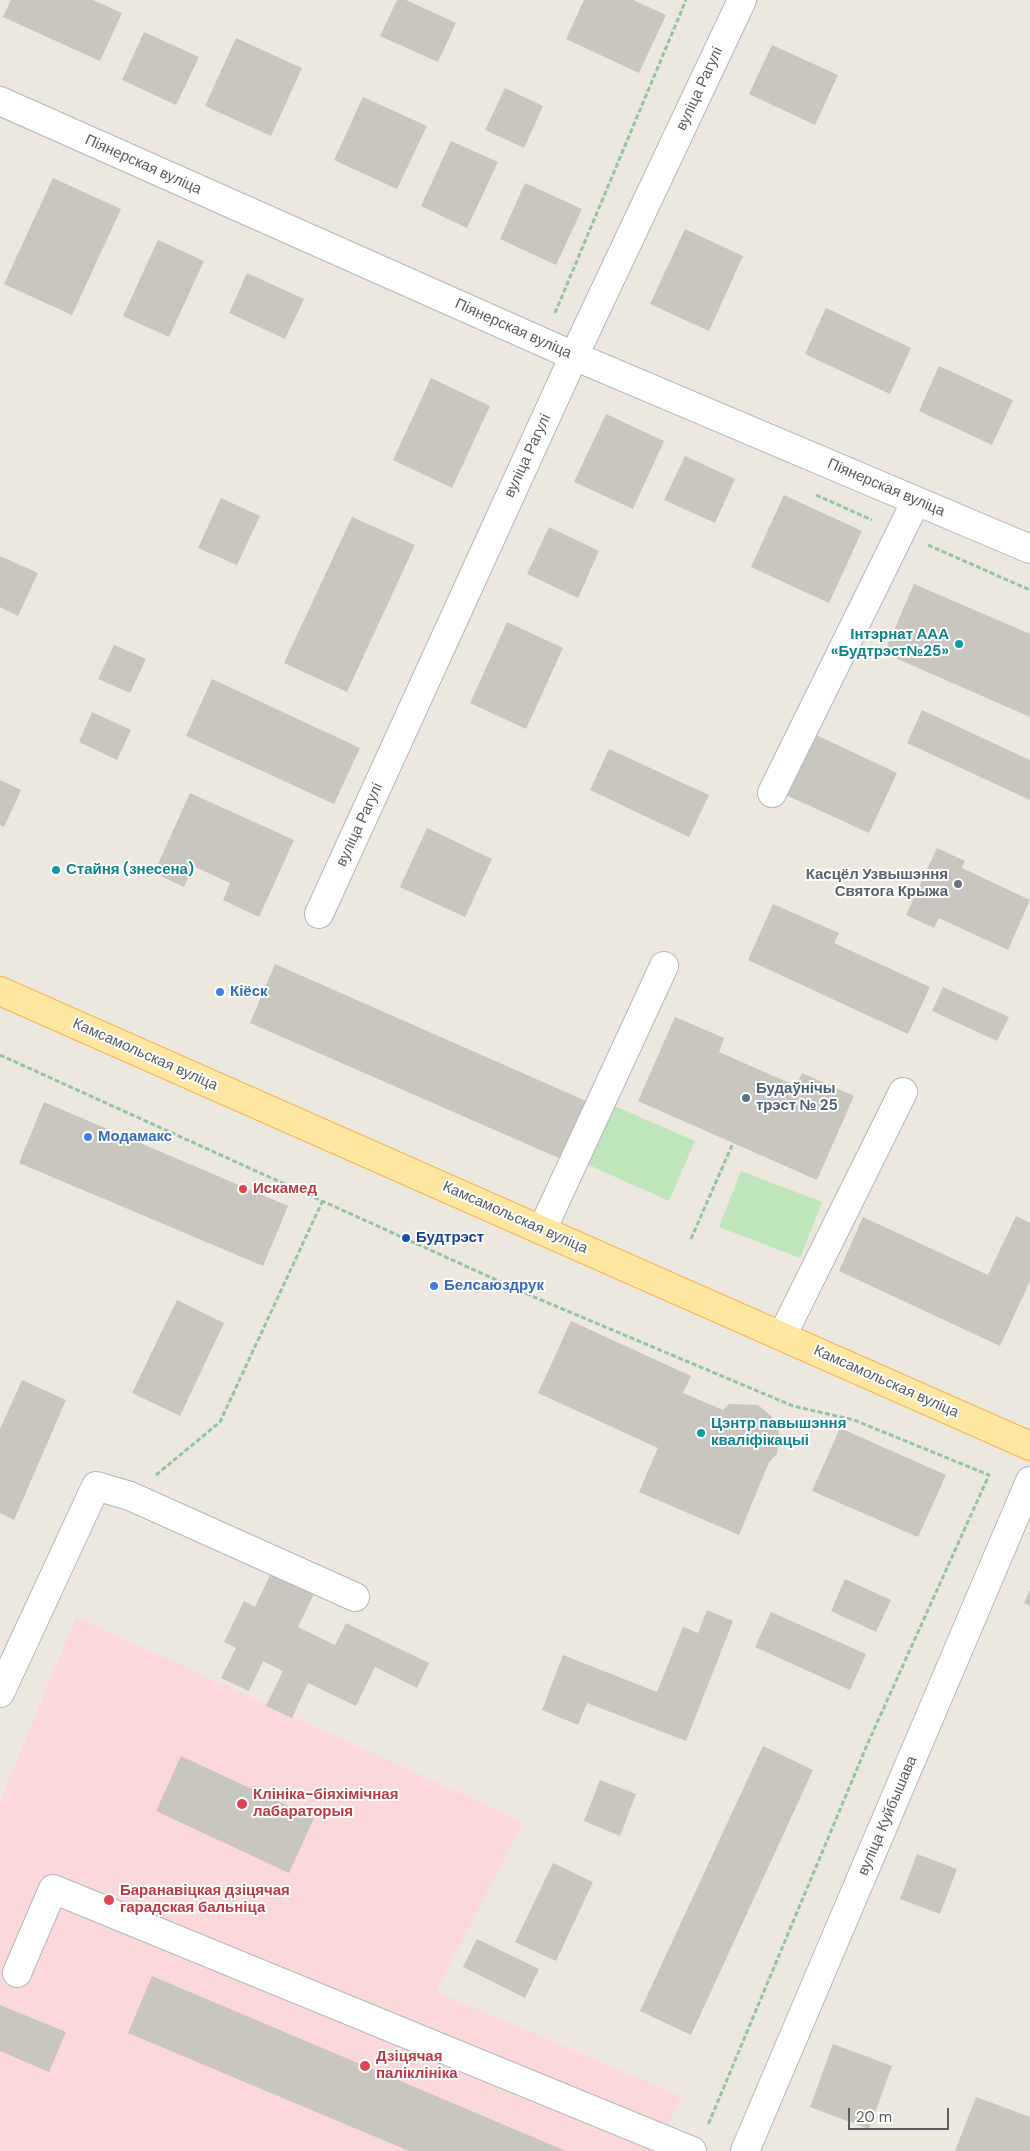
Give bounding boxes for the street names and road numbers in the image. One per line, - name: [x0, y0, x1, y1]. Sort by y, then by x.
- street label: вуліца Рагулі: [673, 44, 727, 134]
- street label: Піянерская вуліца: [82, 131, 204, 199]
- street label: Піянерская вуліца: [452, 295, 574, 363]
- street label: вуліца Рагулі: [501, 411, 555, 501]
- street label: Піянерская вуліца: [825, 455, 947, 521]
- street label: вуліца Рагулі: [333, 780, 387, 870]
- street label: Камсамольская вуліца: [70, 1015, 220, 1095]
- street label: Камсамольская вуліца: [440, 1178, 590, 1258]
- street label: Камсамольская вуліца: [811, 1342, 961, 1422]
- street label: вуліца Куйбышава: [855, 1753, 921, 1879]

